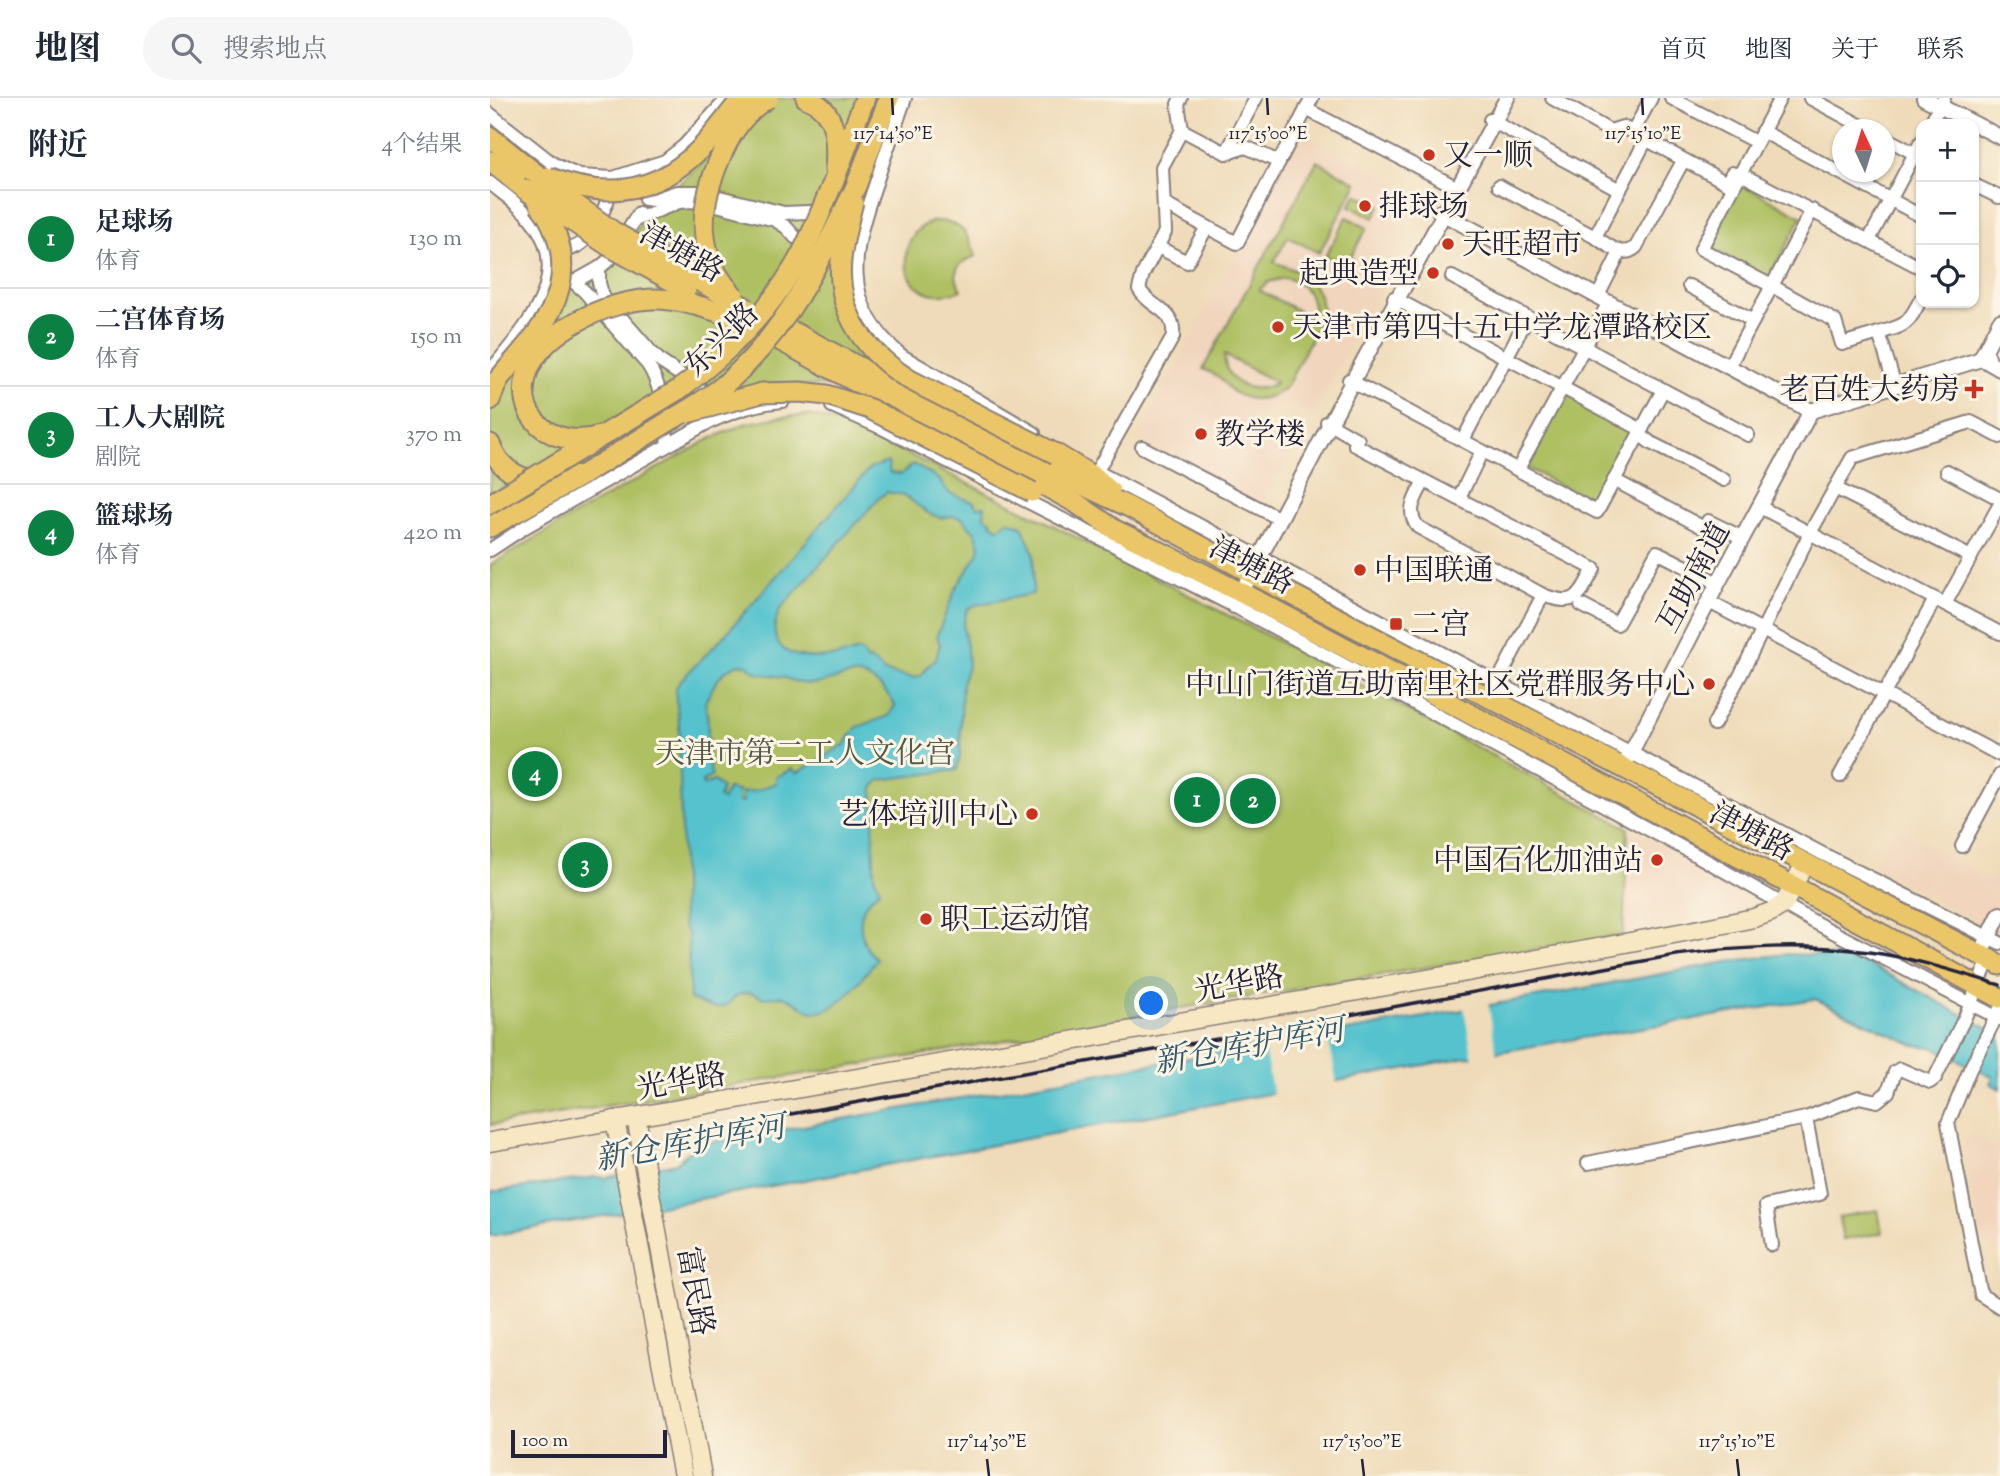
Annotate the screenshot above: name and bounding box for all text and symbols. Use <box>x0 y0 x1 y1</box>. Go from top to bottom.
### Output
search box <box>143 17 633 80</box>
text: 地图 <box>35 27 101 75</box>
icon: search <box>167 29 205 67</box>
text: 搜索地点 <box>223 32 327 69</box>
text: 首页 <box>1659 34 1707 68</box>
text: 地图 <box>1745 34 1793 68</box>
text: 关于 <box>1831 34 1879 68</box>
text: 联系 <box>1917 34 1965 68</box>
north arrow <box>1832 119 1895 182</box>
map controls <box>1916 119 1979 308</box>
button: + <box>1916 119 1979 182</box>
text: 117°14'50"E <box>853 122 933 148</box>
text: 117°15'00"E <box>1228 122 1308 148</box>
text: 117°15'10"E <box>1605 122 1681 148</box>
text: 附近 <box>28 125 88 168</box>
text: 4个结果 <box>381 129 462 162</box>
place label: 又一顺 <box>1443 136 1533 179</box>
marker: 又一顺 <box>1421 147 1437 163</box>
button: − <box>1916 182 1979 245</box>
place label: 排球场 <box>1379 187 1469 230</box>
marker: 排球场 <box>1357 198 1373 214</box>
text: 足球场 <box>95 205 173 242</box>
street label: 津塘路 <box>631 214 731 295</box>
text: 1 <box>47 223 55 256</box>
text: 130 m <box>409 223 462 256</box>
place label: 天旺超市 <box>1462 225 1582 268</box>
marker: 天旺超市 <box>1440 236 1456 252</box>
button: locate <box>1916 245 1979 308</box>
text: 体育 <box>95 246 141 279</box>
place label: 起典造型 <box>1299 254 1419 297</box>
marker: 起典造型 <box>1425 265 1441 281</box>
street label: 东兴路 <box>676 294 770 388</box>
text: 二宫体育场 <box>95 303 225 340</box>
place label: 天津市第四十五中学龙潭路校区 <box>1292 308 1712 351</box>
marker: 天津市第四十五中学龙潭路校区 <box>1270 319 1286 335</box>
text: 2 <box>46 321 56 354</box>
text: 150 m <box>410 321 462 354</box>
text: 体育 <box>95 344 141 377</box>
place label: 老百姓大药房 <box>1780 370 1960 413</box>
marker: 老百姓大药房 <box>1966 381 1982 397</box>
text: 工人大剧院 <box>95 401 225 438</box>
place label: 教学楼 <box>1215 415 1305 458</box>
text: 3 <box>46 419 56 452</box>
text: 370 m <box>406 419 462 452</box>
marker: 教学楼 <box>1193 426 1209 442</box>
text: 剧院 <box>95 442 141 475</box>
text: 篮球场 <box>95 499 173 536</box>
street label: 互助南道 <box>1648 515 1742 641</box>
text: 4 <box>45 517 57 550</box>
text: 420 m <box>404 517 462 550</box>
street label: 津塘路 <box>1201 528 1301 607</box>
text: 体育 <box>95 540 141 573</box>
place label: 中国联通 <box>1374 551 1494 594</box>
marker: 中国联通 <box>1352 562 1368 578</box>
place label: 二宫 <box>1410 605 1470 648</box>
marker: 二宫 <box>1388 616 1404 632</box>
place label: 中山门街道互助南里社区党群服务中心 <box>1185 665 1695 708</box>
marker: 中山门街道互助南里社区党群服务中心 <box>1701 676 1717 692</box>
park label: 天津市第二工人文化宫 <box>655 734 955 777</box>
pin: 4 <box>512 748 558 800</box>
pin: 1 <box>1174 774 1220 826</box>
pin: 2 <box>1230 775 1276 827</box>
street label: 津塘路 <box>1701 793 1801 873</box>
place label: 艺体培训中心 <box>838 795 1018 838</box>
marker: 艺体培训中心 <box>1024 806 1040 822</box>
pin: 3 <box>562 839 608 891</box>
place label: 中国石化加油站 <box>1433 841 1643 884</box>
marker: 中国石化加油站 <box>1649 852 1665 868</box>
place label: 职工运动馆 <box>940 900 1090 943</box>
marker: 职工运动馆 <box>918 911 934 927</box>
street label: 光华路 <box>1191 956 1287 1014</box>
your location <box>1134 986 1168 1020</box>
water label: 新仓库护库河 <box>1151 1008 1353 1087</box>
street label: 光华路 <box>633 1054 729 1112</box>
water label: 新仓库护库河 <box>592 1105 794 1184</box>
street label: 富民路 <box>665 1243 723 1339</box>
scale bar <box>511 1427 667 1459</box>
text: 100 m <box>522 1428 568 1455</box>
text: 117°14'50"E <box>947 1430 1027 1456</box>
text: 117°15'00"E <box>1322 1430 1402 1456</box>
text: 117°15'10"E <box>1699 1430 1775 1456</box>

